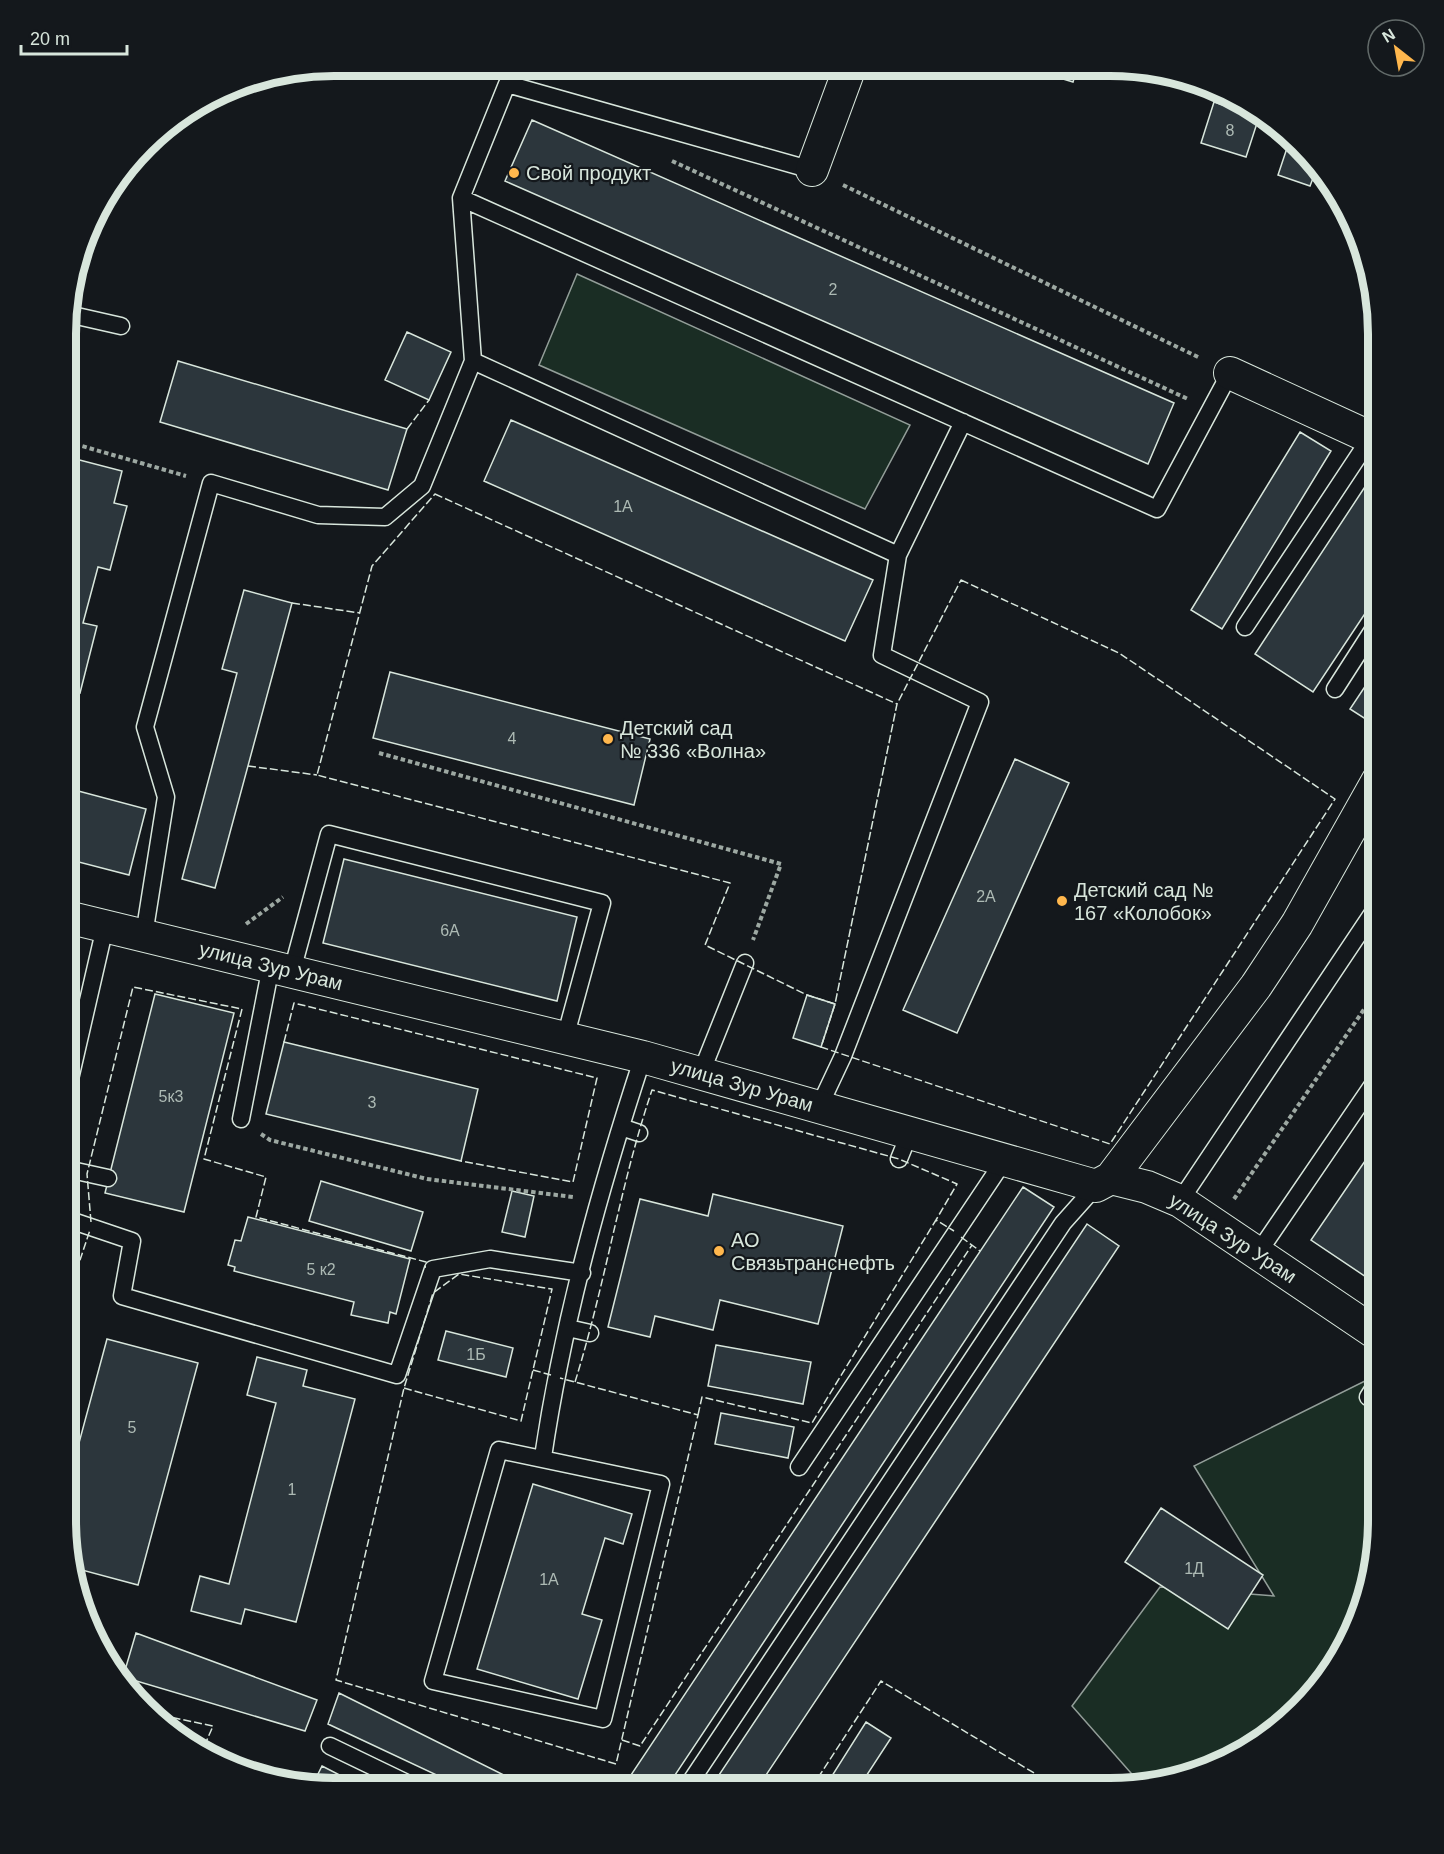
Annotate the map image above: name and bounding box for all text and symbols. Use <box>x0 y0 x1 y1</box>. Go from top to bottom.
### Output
scale bar <box>21 18 128 56</box>
north arrow <box>1366 18 1426 78</box>
text: N <box>1379 25 1398 46</box>
text: 20 m <box>30 29 70 49</box>
house number: 8 <box>1226 122 1235 139</box>
place label: Свой продукт <box>526 162 651 184</box>
marker: Свой продукт <box>507 166 521 180</box>
house number: 2 <box>829 281 838 298</box>
house number: 1А <box>613 498 633 515</box>
place label: Детский сад № 336 «Волна» <box>620 717 766 762</box>
house number: 4 <box>508 730 517 747</box>
marker: Детский сад № 336 «Волна» <box>601 732 615 746</box>
place label: Детский сад № 167 «Колобок» <box>1074 879 1213 924</box>
house number: 2А <box>976 888 996 905</box>
marker: Детский сад № 167 «Колобок» <box>1055 894 1069 908</box>
house number: 6А <box>440 922 460 939</box>
street label: улица Зур Урам <box>197 938 345 994</box>
street label: улица Зур Урам <box>668 1054 816 1116</box>
house number: 5к3 <box>159 1088 184 1105</box>
house number: 3 <box>368 1094 377 1111</box>
street label: улица Зур Урам <box>1165 1189 1301 1287</box>
place label: АО Связьтранснефть <box>731 1229 895 1274</box>
marker: АО Связьтранснефть <box>712 1244 726 1258</box>
house number: 5 к2 <box>306 1261 336 1278</box>
house number: 1Б <box>466 1346 486 1363</box>
house number: 5 <box>128 1419 137 1436</box>
house number: 1 <box>288 1481 297 1498</box>
house number: 1Д <box>1184 1560 1204 1577</box>
house number: 1А <box>539 1571 559 1588</box>

